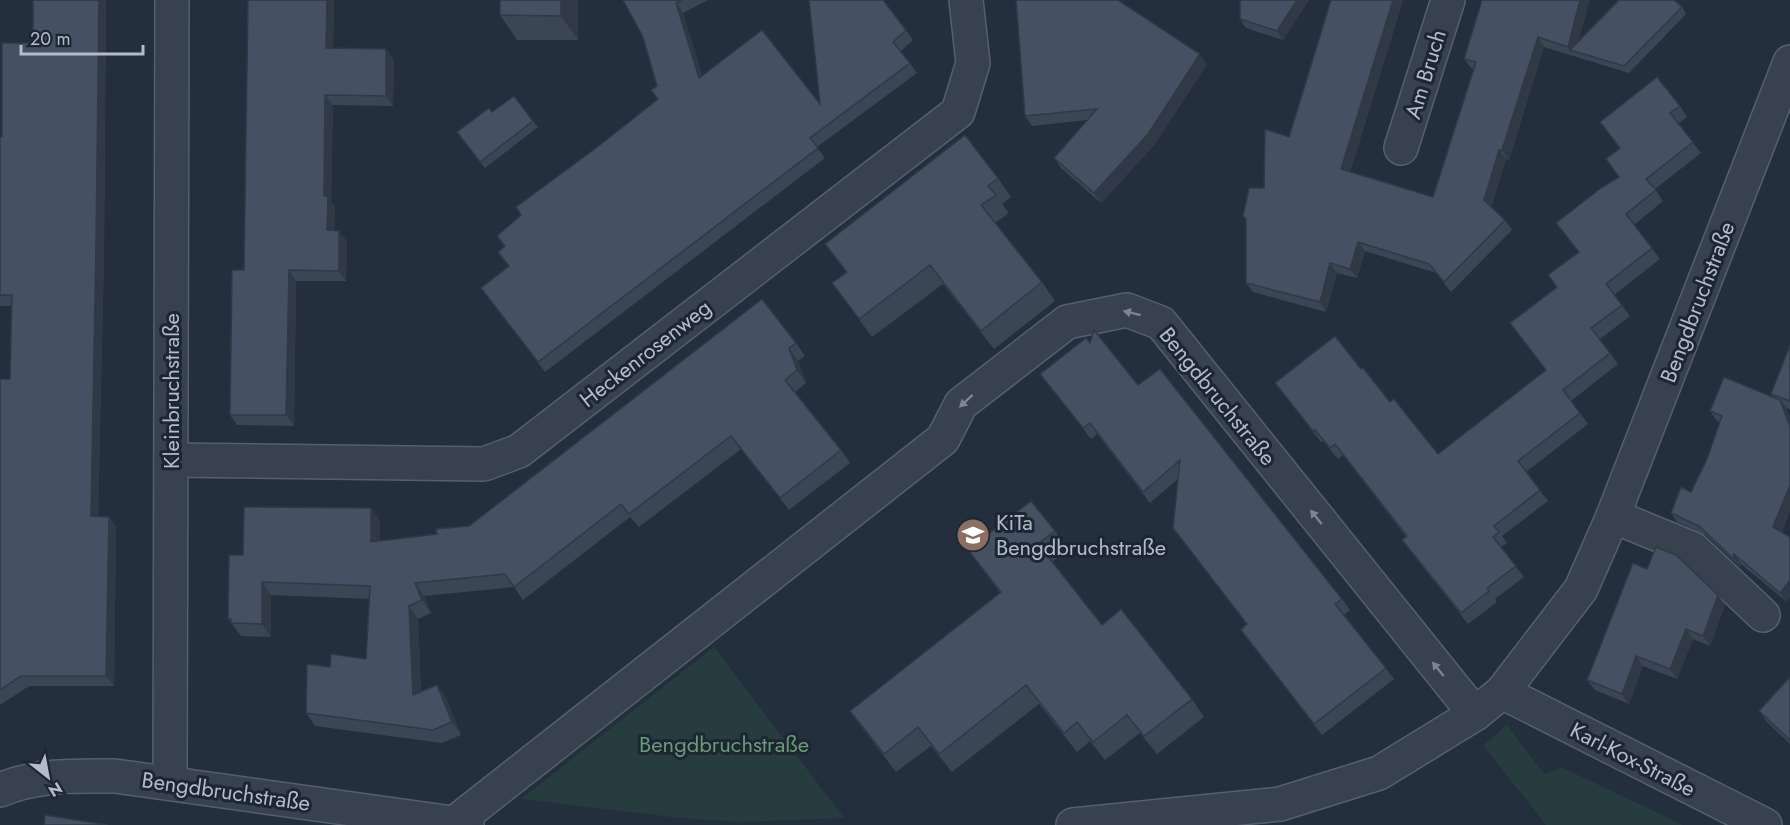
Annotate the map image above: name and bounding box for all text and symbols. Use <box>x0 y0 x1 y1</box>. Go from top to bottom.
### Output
scale bar <box>21 18 142 56</box>
street label: Am Bruch <box>1396 25 1454 123</box>
text: 20 m <box>30 26 70 52</box>
street label: Bengdbruchstraße <box>1652 217 1742 387</box>
street label: Heckenrosenweg <box>572 291 718 415</box>
one-way arrow <box>1123 308 1141 318</box>
street label: Kleinbruchstraße <box>155 313 187 469</box>
street label: Bengdbruchstraße <box>1152 320 1284 472</box>
one-way arrow <box>959 394 974 408</box>
place label: KiTa Bengdbruchstraße <box>996 506 1166 563</box>
one-way arrow <box>1310 509 1323 524</box>
school or university icon: KiTa Bengdbruchstraße <box>955 517 991 553</box>
one-way arrow <box>1432 661 1445 676</box>
street label: Karl-Kox-Straße <box>1565 714 1701 804</box>
park label: Bengdbruchstraße <box>639 728 809 760</box>
north arrow <box>18 747 78 807</box>
street label: Bengdbruchstraße <box>140 763 312 819</box>
text: N <box>44 776 67 803</box>

